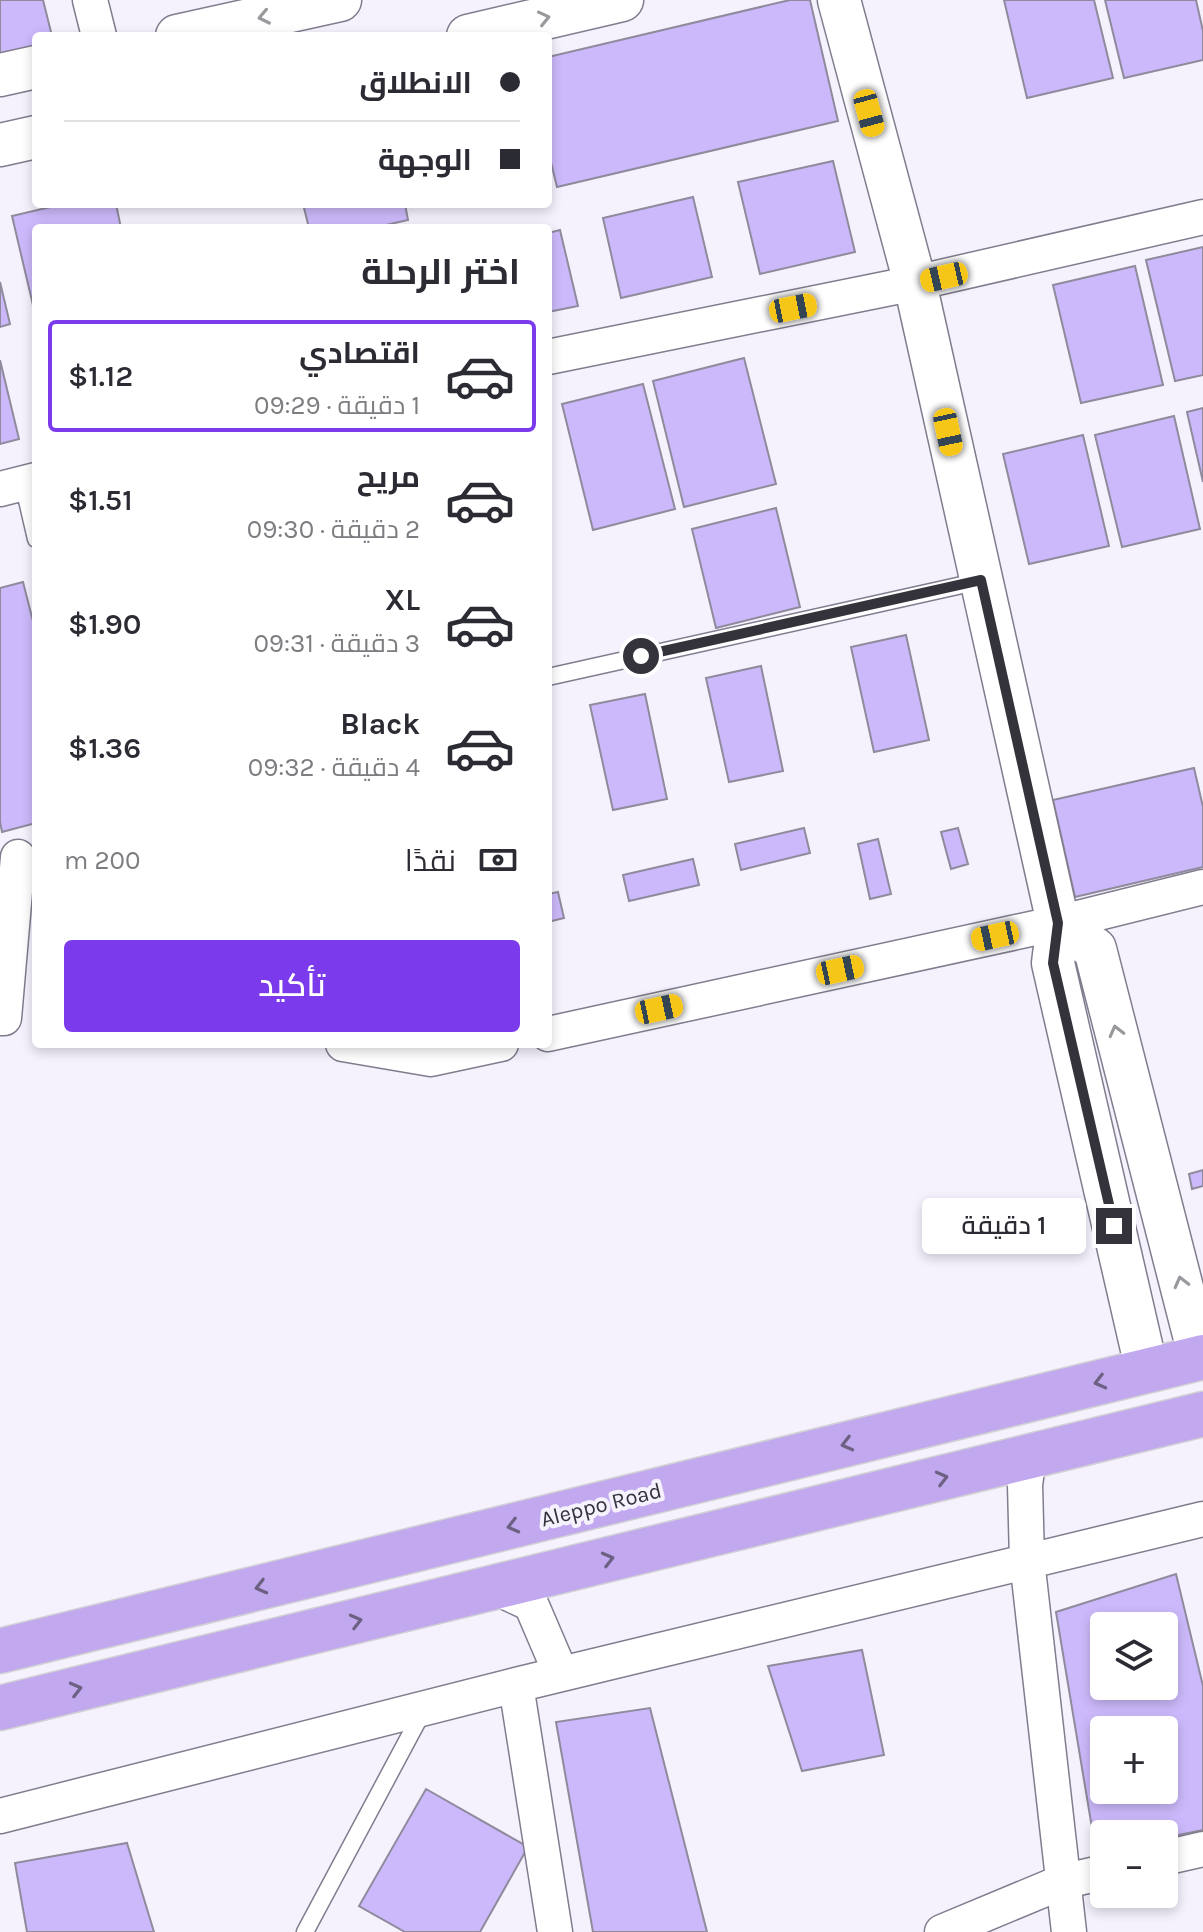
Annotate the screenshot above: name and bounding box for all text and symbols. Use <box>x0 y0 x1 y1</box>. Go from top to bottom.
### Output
one-way arrow <box>257 8 271 25</box>
one-way arrow <box>536 10 550 27</box>
text: الانطلاق <box>359 65 472 101</box>
car <box>851 87 887 139</box>
text: الوجهة <box>378 142 472 178</box>
text: اختر الرحلة <box>361 251 520 293</box>
car <box>918 260 970 294</box>
car <box>767 292 819 324</box>
text: اقتصادي <box>299 335 420 371</box>
icon: car <box>444 340 516 412</box>
text: $1.12 <box>68 358 133 394</box>
text: 1 دقيقة · 09:29 <box>254 390 420 421</box>
car <box>931 406 965 458</box>
text: مريح <box>357 459 420 495</box>
icon: car <box>444 464 516 536</box>
text: $1.51 <box>68 482 133 518</box>
text: 2 دقيقة · 09:30 <box>247 514 420 545</box>
text: XL <box>385 582 420 618</box>
icon: car <box>444 588 516 660</box>
text: $1.90 <box>68 606 142 642</box>
text: 3 دقيقة · 09:31 <box>253 628 420 659</box>
route start <box>623 638 659 674</box>
text: Black <box>340 706 420 742</box>
icon: car <box>444 712 516 784</box>
text: $1.36 <box>68 730 141 766</box>
text: 4 دقيقة · 09:32 <box>248 752 420 783</box>
icon: cash <box>476 838 520 882</box>
text: نقدًا <box>405 843 456 879</box>
text: 200 m <box>64 845 140 876</box>
car <box>969 919 1021 953</box>
button: تأكيد <box>64 940 520 1032</box>
car <box>814 953 866 987</box>
car <box>633 992 685 1026</box>
one-way arrow <box>1109 1024 1126 1038</box>
callout: 1 دقيقة <box>922 1198 1086 1254</box>
route end <box>1096 1208 1132 1244</box>
text: 1 دقيقة <box>962 1210 1046 1241</box>
one-way arrow <box>1173 1276 1190 1290</box>
one-way arrow <box>1094 1373 1107 1390</box>
one-way arrow <box>841 1435 855 1452</box>
one-way arrow <box>935 1470 949 1487</box>
street label: Aleppo Road <box>538 1477 664 1533</box>
one-way arrow <box>507 1516 521 1533</box>
one-way arrow <box>601 1551 615 1568</box>
one-way arrow <box>254 1578 268 1595</box>
map controls <box>1090 1612 1178 1908</box>
button: layers <box>1090 1612 1178 1700</box>
one-way arrow <box>348 1613 362 1630</box>
one-way arrow <box>68 1681 82 1698</box>
button: + <box>1090 1716 1178 1804</box>
button: − <box>1090 1820 1178 1908</box>

